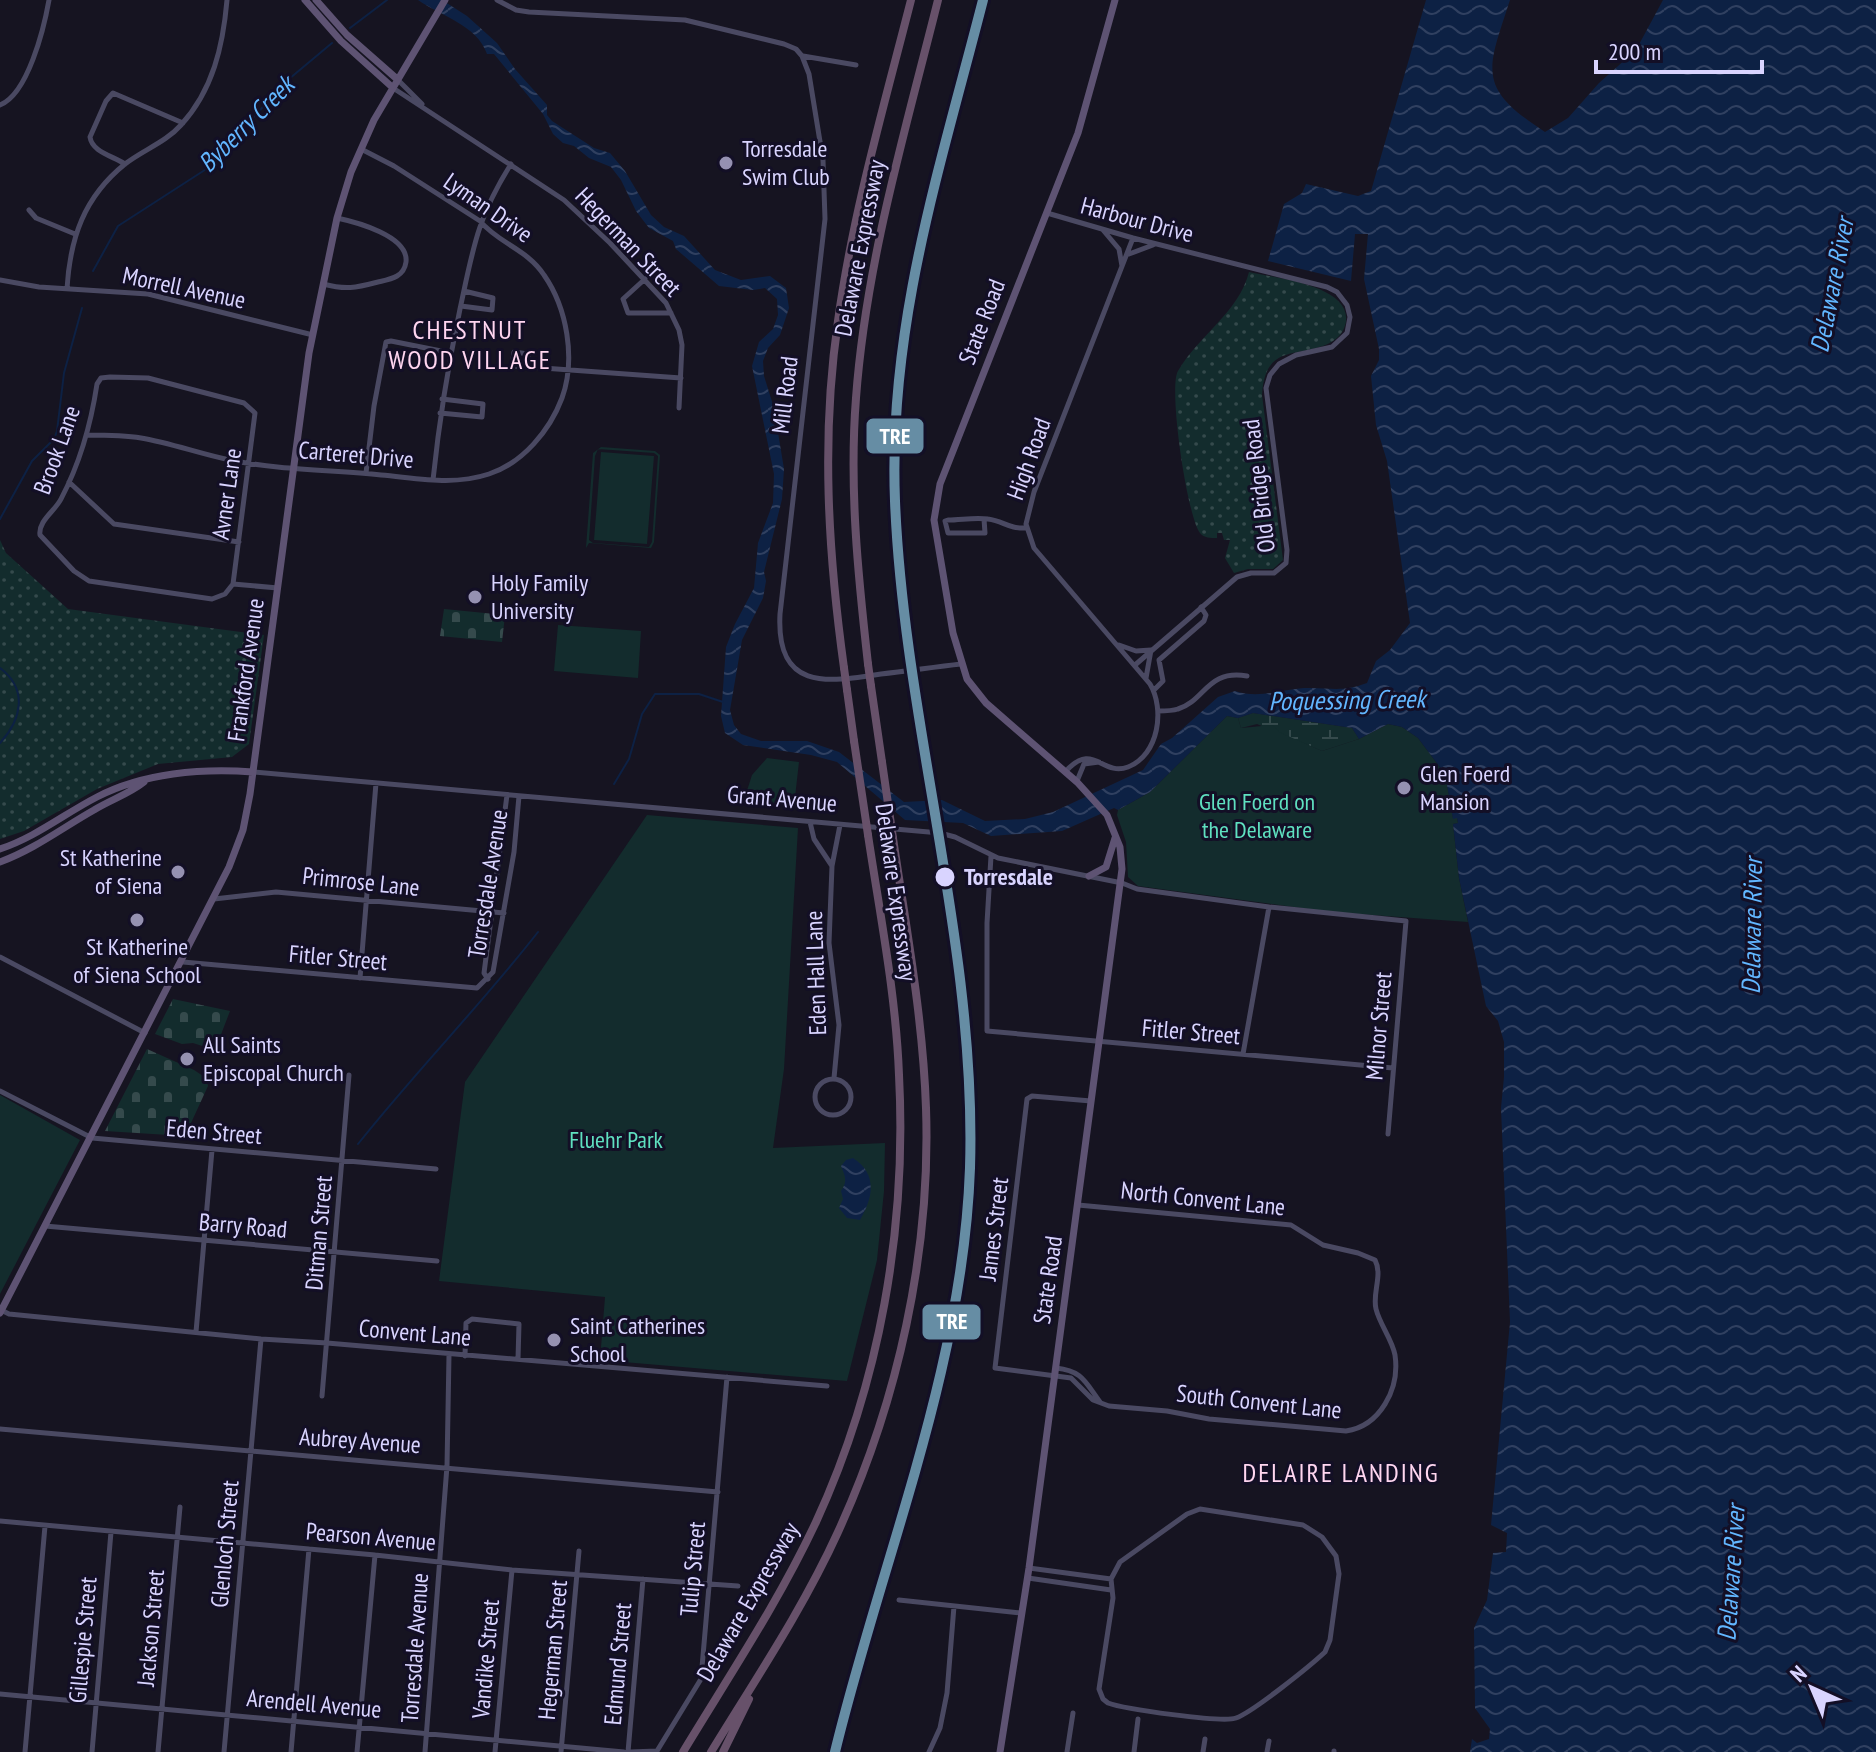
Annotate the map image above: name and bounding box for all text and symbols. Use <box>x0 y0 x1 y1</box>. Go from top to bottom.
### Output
scale bar <box>1596 24 1762 74</box>
text: 200 m <box>1608 36 1661 67</box>
water label: Byberry Creek <box>191 66 303 179</box>
place label: Torresdale Swim Club <box>742 133 830 192</box>
marker: Torresdale Swim Club <box>717 154 735 172</box>
street label: Delaware Expressway <box>827 157 892 339</box>
street label: Lyman Drive <box>438 166 539 249</box>
street label: Hegerman Street <box>569 181 688 303</box>
street label: Harbour Drive <box>1077 190 1197 249</box>
water label: Delaware River <box>1802 211 1861 355</box>
street label: Morrell Avenue <box>120 259 248 316</box>
street label: State Road <box>951 275 1012 369</box>
district label: CHESTNUT WOOD VILLAGE <box>388 313 552 376</box>
street label: Mill Road <box>764 354 805 435</box>
street label: Brook Lane <box>26 401 87 498</box>
street label: High Road <box>999 414 1058 504</box>
line badge: TRE <box>865 417 925 455</box>
street label: Old Bridge Road <box>1235 418 1282 554</box>
text: TRE <box>880 422 910 450</box>
street label: Carteret Drive <box>297 434 415 475</box>
street label: Avner Lane <box>205 446 248 542</box>
place label: Holy Family University <box>491 567 588 626</box>
marker: Holy Family University <box>466 588 484 606</box>
street label: Frankford Avenue <box>220 596 271 744</box>
water label: Poquessing Creek <box>1268 682 1429 717</box>
place label: Glen Foerd Mansion <box>1420 758 1510 817</box>
street label: Grant Avenue <box>726 778 838 819</box>
marker: Glen Foerd Mansion <box>1395 779 1413 797</box>
park label: Glen Foerd on the Delaware <box>1199 786 1315 845</box>
street label: Delaware Expressway <box>869 801 924 983</box>
street label: Torresdale Avenue <box>460 807 515 961</box>
place label: St Katherine of Siena <box>60 842 162 901</box>
water label: Delaware River <box>1734 854 1769 994</box>
street label: Primrose Lane <box>301 860 421 903</box>
place label: Torresdale <box>964 861 1053 892</box>
marker: St Katherine of Siena <box>169 863 187 881</box>
marker: Torresdale <box>933 865 957 889</box>
street label: Eden Hall Lane <box>798 910 833 1036</box>
marker: St Katherine of Siena School <box>128 911 146 929</box>
place label: St Katherine of Siena School <box>73 931 201 990</box>
street label: Fitler Street <box>288 938 389 977</box>
street label: Milnor Street <box>1358 970 1399 1081</box>
street label: Fitler Street <box>1141 1012 1242 1051</box>
place label: All Saints Episcopal Church <box>203 1029 344 1088</box>
marker: All Saints Episcopal Church <box>178 1050 196 1068</box>
street label: Eden Street <box>165 1112 264 1151</box>
park label: Fluehr Park <box>569 1124 664 1155</box>
street label: Ditman Street <box>298 1174 339 1292</box>
street label: North Convent Lane <box>1119 1174 1287 1223</box>
street label: James Street <box>972 1175 1015 1283</box>
street label: Barry Road <box>198 1206 288 1245</box>
street label: State Road <box>1026 1234 1069 1326</box>
line badge: TRE <box>921 1303 982 1341</box>
text: TRE <box>937 1307 967 1335</box>
place label: Saint Catherines School <box>570 1310 705 1369</box>
street label: Convent Lane <box>358 1312 472 1353</box>
marker: Saint Catherines School <box>545 1331 563 1349</box>
street label: South Convent Lane <box>1175 1377 1343 1426</box>
street label: Aubrey Avenue <box>298 1421 422 1460</box>
district label: DELAIRE LANDING <box>1243 1456 1439 1489</box>
street label: Glenloch Street <box>203 1479 246 1609</box>
water label: Delaware River <box>1709 1500 1752 1642</box>
street label: Pearson Avenue <box>305 1515 437 1558</box>
street label: Delaware Expressway <box>689 1516 806 1687</box>
street label: Tulip Street <box>673 1520 712 1618</box>
street label: Jackson Street <box>130 1568 171 1689</box>
street label: Torresdale Avenue <box>394 1572 435 1724</box>
street label: Gillespie Street <box>62 1575 103 1704</box>
street label: Hegerman Street <box>531 1578 574 1721</box>
street label: Vandike Street <box>465 1598 506 1721</box>
street label: Edmund Street <box>597 1601 638 1726</box>
north arrow <box>1772 1648 1852 1728</box>
text: N <box>1784 1659 1812 1688</box>
street label: Arendell Avenue <box>245 1682 383 1725</box>

